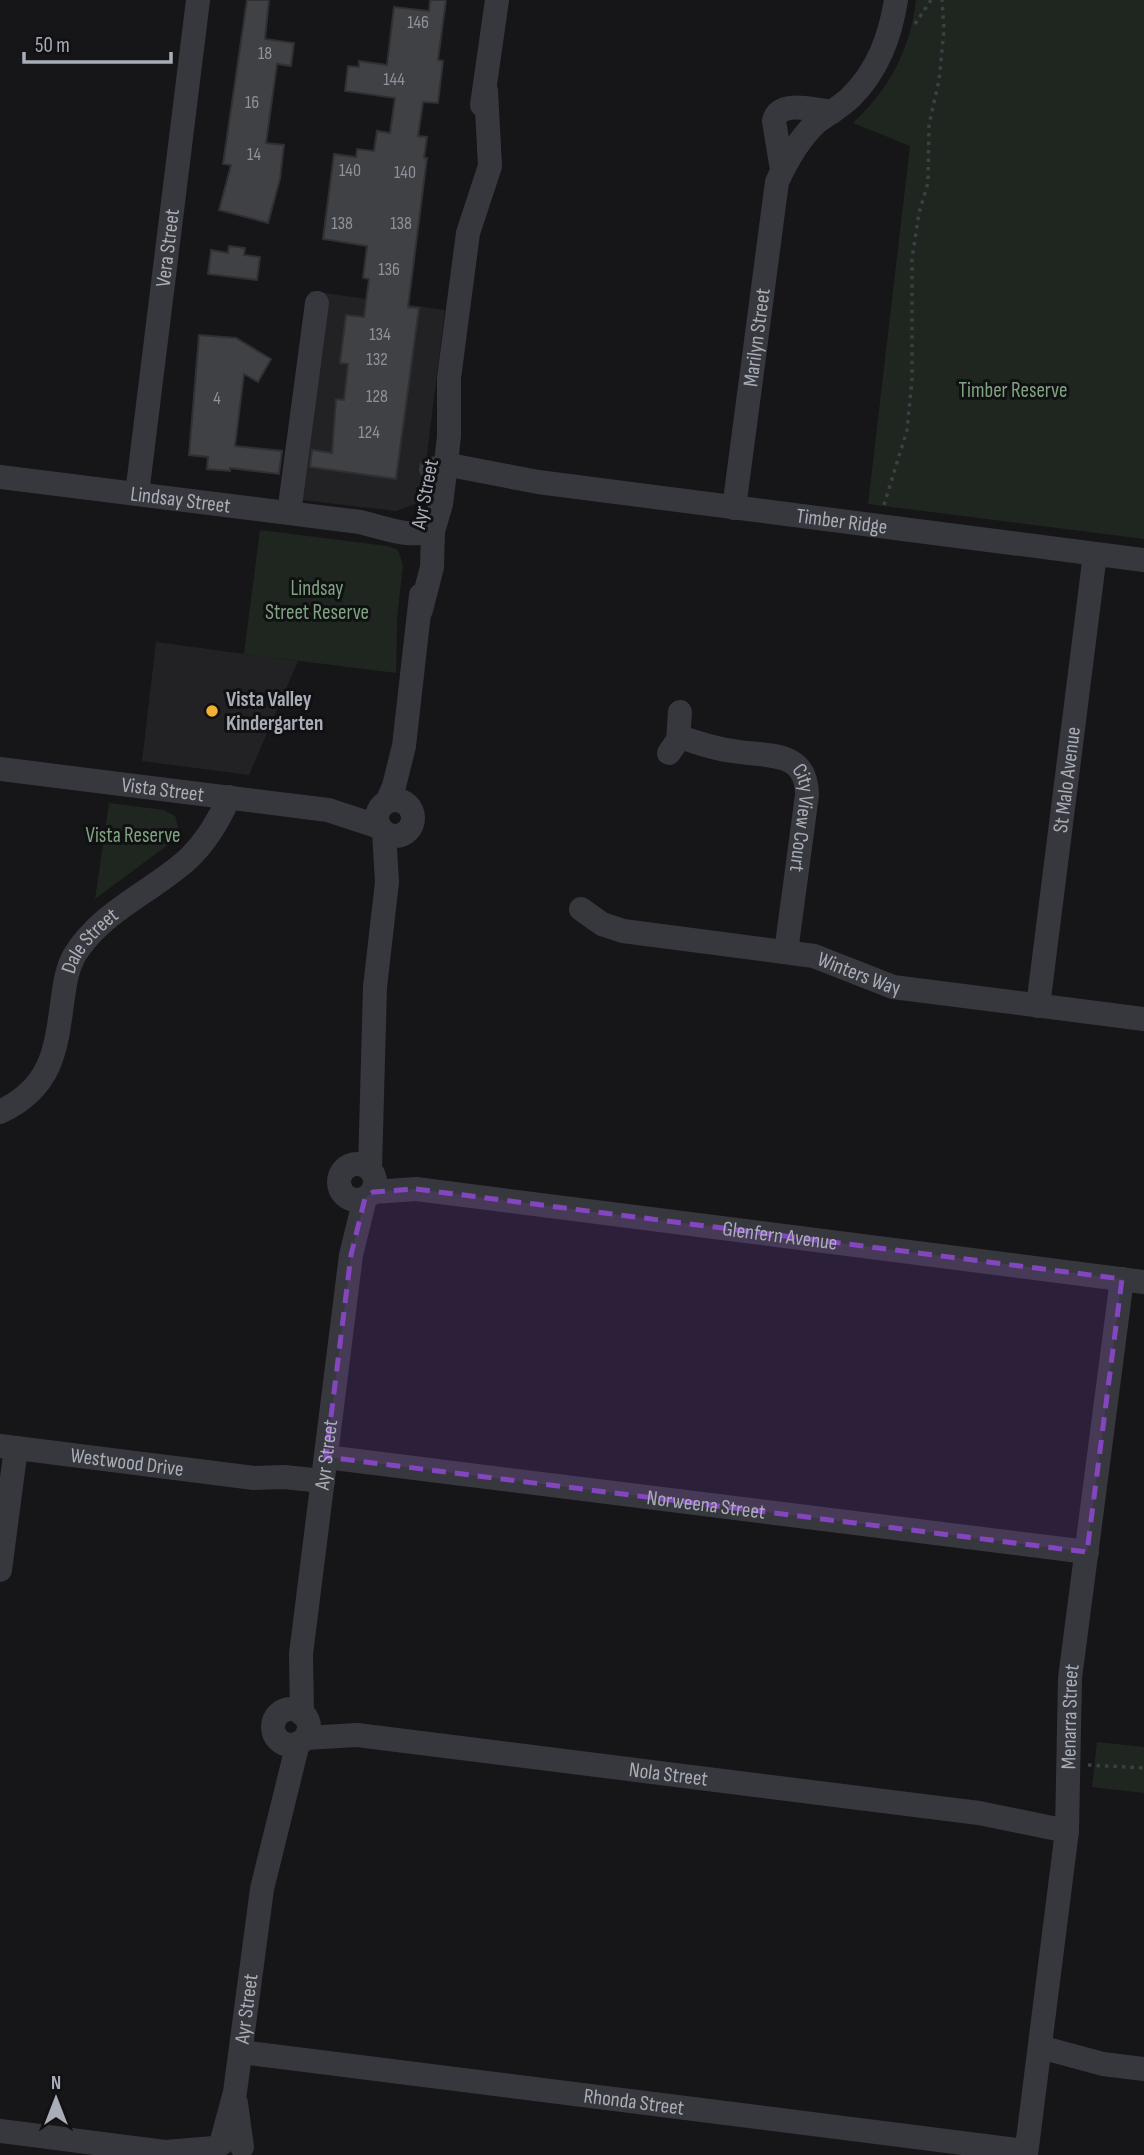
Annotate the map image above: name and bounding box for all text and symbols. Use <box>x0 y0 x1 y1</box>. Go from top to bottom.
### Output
house number: 146 <box>407 12 429 33</box>
scale bar <box>24 21 172 65</box>
text: 50 m <box>35 33 70 58</box>
house number: 18 <box>258 43 272 64</box>
house number: 144 <box>383 69 405 90</box>
house number: 16 <box>245 92 259 113</box>
house number: 14 <box>247 144 261 165</box>
house number: 140 <box>339 160 361 181</box>
house number: 140 <box>394 162 416 183</box>
street label: Vera Street <box>150 207 185 288</box>
house number: 138 <box>331 213 353 234</box>
house number: 138 <box>390 213 412 234</box>
house number: 136 <box>378 259 400 280</box>
street label: Marilyn Street <box>738 287 775 388</box>
house number: 134 <box>369 324 391 345</box>
house number: 132 <box>366 349 388 370</box>
park label: Timber Reserve <box>959 378 1067 403</box>
house number: 128 <box>366 386 388 407</box>
house number: 4 <box>213 388 221 409</box>
house number: 124 <box>358 422 380 443</box>
street label: Ayr Street <box>406 457 444 532</box>
street label: Lindsay Street <box>129 481 232 518</box>
street label: Timber Ridge <box>795 503 889 539</box>
park label: Lindsay Street Reserve <box>265 576 369 625</box>
place label: Vista Valley Kindergarten <box>226 687 323 736</box>
marker: Vista Valley Kindergarten <box>204 703 220 719</box>
street label: St Malo Avenue <box>1047 725 1086 834</box>
street label: City View Court <box>784 758 820 873</box>
street label: Vista Street <box>120 772 205 807</box>
park label: Vista Reserve <box>85 823 181 848</box>
street label: Dale Street <box>56 902 123 976</box>
street label: Winters Way <box>814 946 902 1000</box>
street label: Glenfern Avenue <box>721 1216 839 1255</box>
street label: Ayr Street <box>309 1418 343 1492</box>
street label: Westwood Drive <box>69 1442 185 1482</box>
street label: Norweena Street <box>645 1485 767 1524</box>
street label: Menarra Street <box>1056 1662 1084 1770</box>
street label: Nola Street <box>628 1757 709 1791</box>
street label: Ayr Street <box>229 1972 263 2046</box>
north arrow <box>21 2064 91 2134</box>
text: N <box>51 2072 61 2095</box>
street label: Rhonda Street <box>582 2083 686 2120</box>

